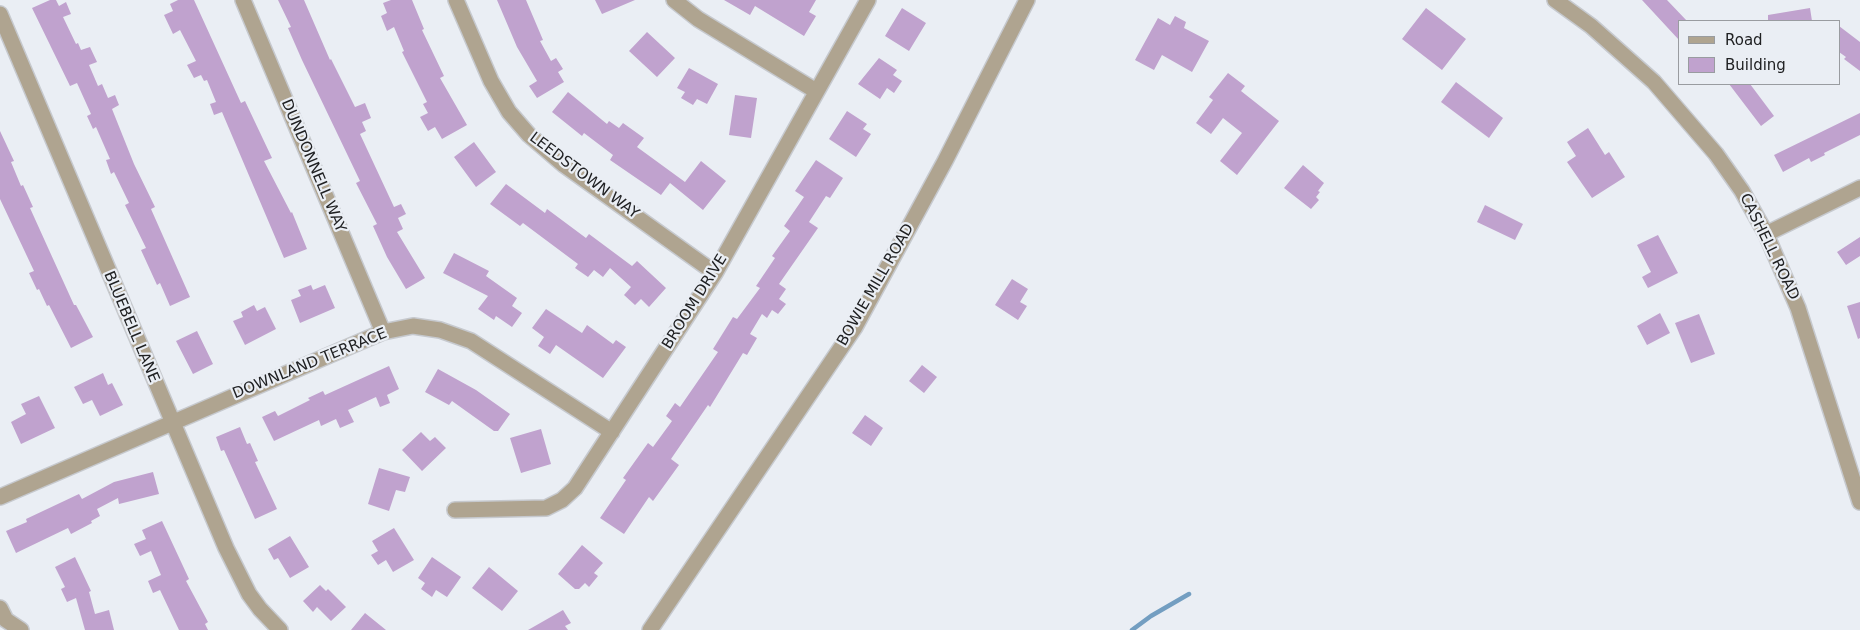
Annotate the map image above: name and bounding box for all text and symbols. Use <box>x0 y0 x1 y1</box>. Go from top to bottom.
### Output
legend <box>1678 20 1840 85</box>
text: Road <box>1725 31 1763 49</box>
text: Building <box>1725 56 1786 74</box>
street label: DUNDONNELL WAY <box>277 97 349 235</box>
street label: LEEDSTOWN WAY <box>526 129 642 223</box>
street label: CASHELL ROAD <box>1735 191 1803 303</box>
street label: BOWIE MILL ROAD <box>834 221 918 349</box>
street label: BROOM DRIVE <box>659 251 731 353</box>
street label: BLUEBELL LANE <box>99 269 163 385</box>
street label: DOWNLAND TERRACE <box>230 325 390 403</box>

